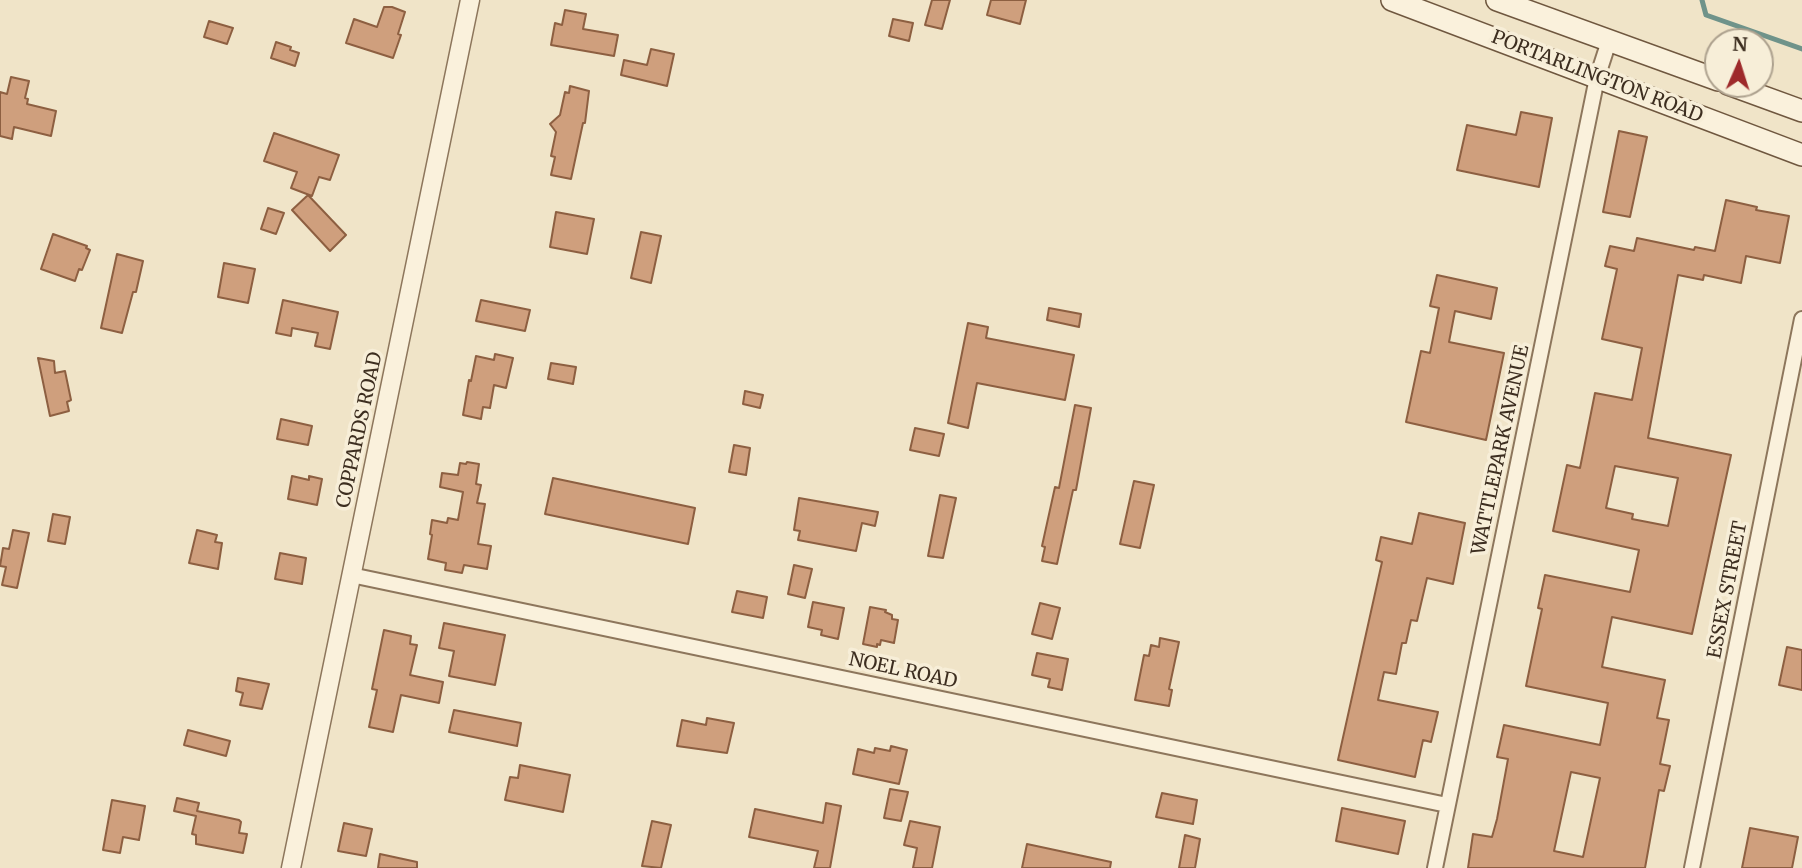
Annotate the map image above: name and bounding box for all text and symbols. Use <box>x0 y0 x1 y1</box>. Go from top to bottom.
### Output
street label: PORTARLINGTON ROAD <box>1488 26 1706 128</box>
north arrow <box>1704 28 1774 98</box>
text: N <box>1732 32 1748 56</box>
street label: WATTLEPARK AVENUE <box>1468 343 1534 557</box>
street label: COPPARDS ROAD <box>332 350 388 510</box>
street label: ESSEX STREET <box>1704 519 1752 661</box>
street label: NOEL ROAD <box>847 648 959 694</box>

